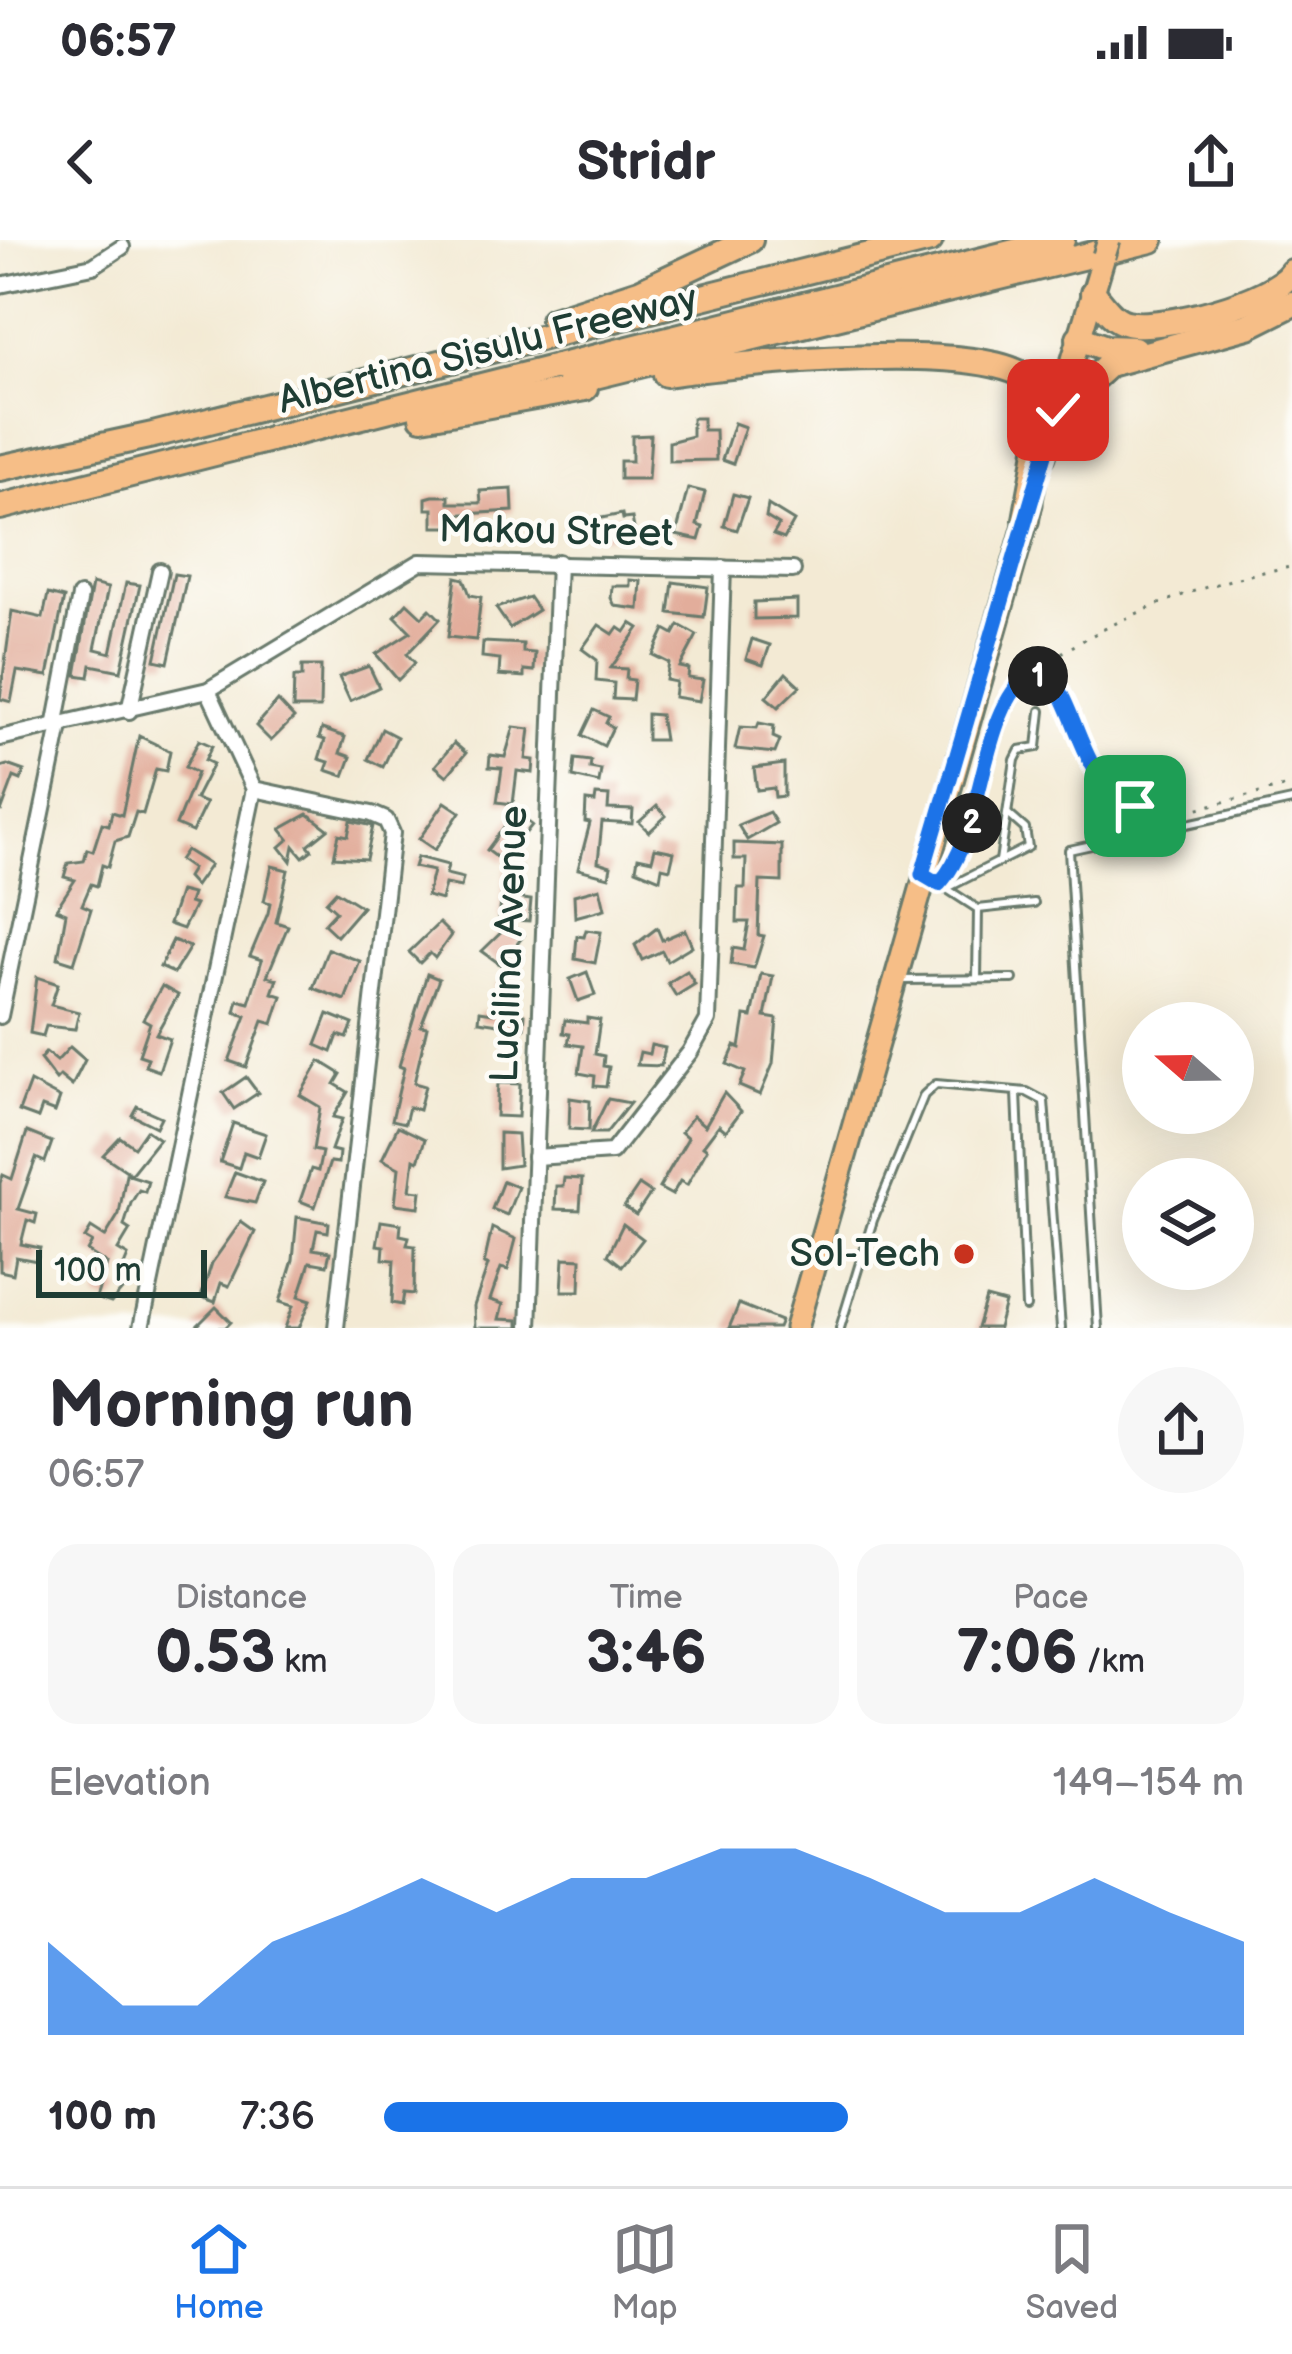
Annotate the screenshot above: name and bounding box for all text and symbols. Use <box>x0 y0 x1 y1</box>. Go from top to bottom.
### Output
text: 06:57 <box>60 15 177 70</box>
icon: back <box>48 129 114 195</box>
icon: share <box>1178 129 1244 195</box>
text: Stridr <box>577 130 715 195</box>
street label: Albertina Sisulu Freeway <box>274 275 703 425</box>
pin <box>1007 359 1109 461</box>
icon: check <box>1025 377 1091 443</box>
street label: Makou Street <box>438 506 674 558</box>
pin: 1 <box>1008 646 1068 706</box>
text: 1 <box>1031 656 1045 696</box>
pin <box>1084 755 1186 857</box>
icon: arrive <box>1102 773 1168 839</box>
pin: 2 <box>942 793 1002 853</box>
text: 2 <box>962 803 982 843</box>
street label: Lucilina Avenue <box>482 805 538 1083</box>
north arrow <box>1122 1002 1254 1134</box>
map controls <box>1122 1002 1254 1290</box>
button: layers <box>1122 1158 1254 1290</box>
place label: Sol-Tech <box>790 1231 940 1278</box>
marker: Sol-Tech <box>951 1241 977 1267</box>
scale bar <box>36 1244 207 1297</box>
text: 100 m <box>54 1251 142 1291</box>
text: Morning run <box>48 1367 414 1446</box>
button: share <box>1118 1367 1244 1493</box>
text: 06:57 <box>48 1452 144 1499</box>
text: Distance <box>175 1578 307 1618</box>
text: Time <box>609 1578 683 1618</box>
text: Pace <box>1013 1578 1088 1618</box>
text: 0.53 <box>155 1618 275 1690</box>
text: 3:46 <box>585 1618 707 1690</box>
text: 7:06 <box>956 1618 1078 1690</box>
text: km <box>275 1642 328 1682</box>
text: /km <box>1078 1642 1145 1682</box>
text: Elevation <box>48 1760 211 1807</box>
text: 149–154 m <box>1053 1760 1244 1807</box>
text: 100 m <box>48 2094 157 2141</box>
text: 7:36 <box>240 2094 315 2141</box>
tab: Home <box>174 2216 264 2328</box>
tab: Map <box>611 2216 678 2328</box>
tab: Saved <box>1026 2216 1118 2328</box>

